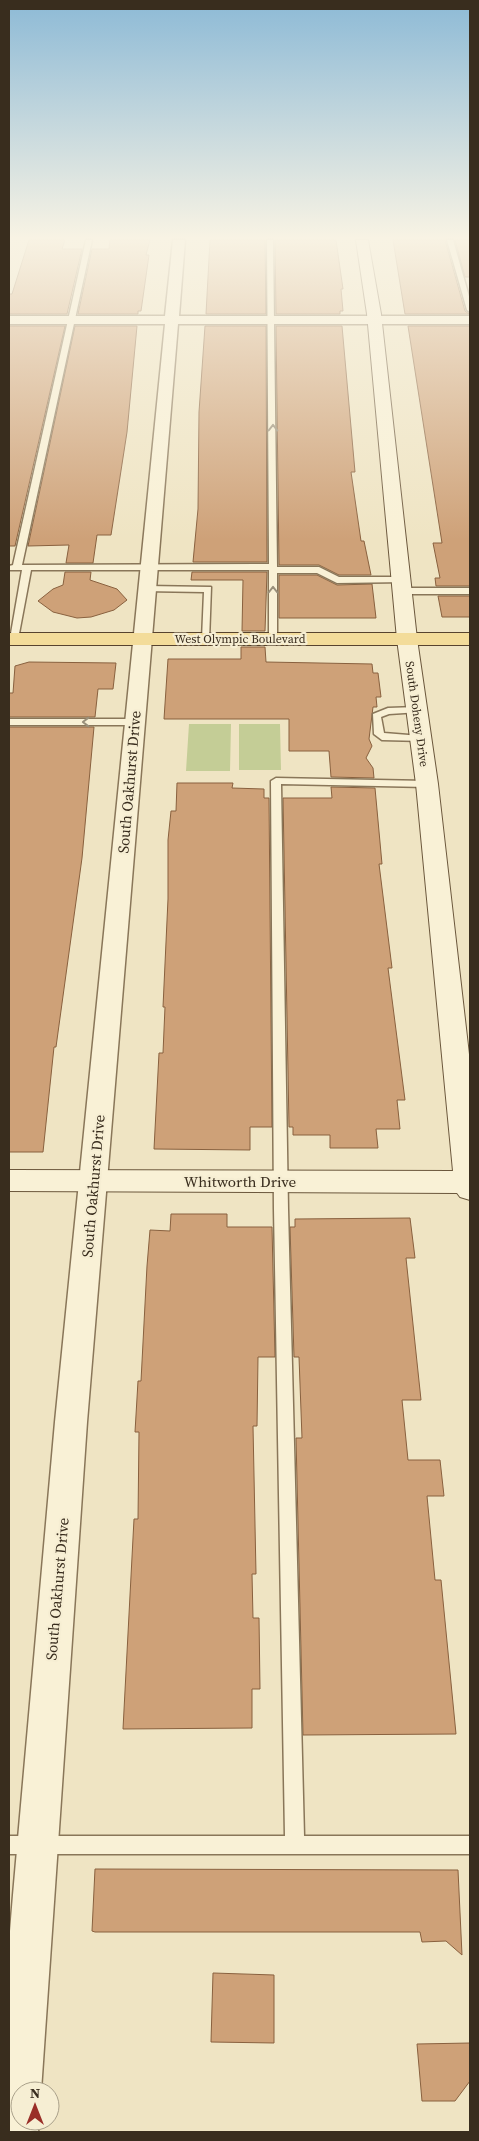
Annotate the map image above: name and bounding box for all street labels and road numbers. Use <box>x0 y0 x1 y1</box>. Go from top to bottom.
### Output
street label: West Olympic Boulevard <box>175 631 306 647</box>
street label: South Doheny Drive <box>402 660 432 768</box>
street label: South Oakhurst Drive <box>112 709 146 854</box>
street label: South Oakhurst Drive <box>76 1113 110 1258</box>
street label: Whitworth Drive <box>184 1171 297 1192</box>
street label: South Oakhurst Drive <box>40 1516 74 1661</box>

